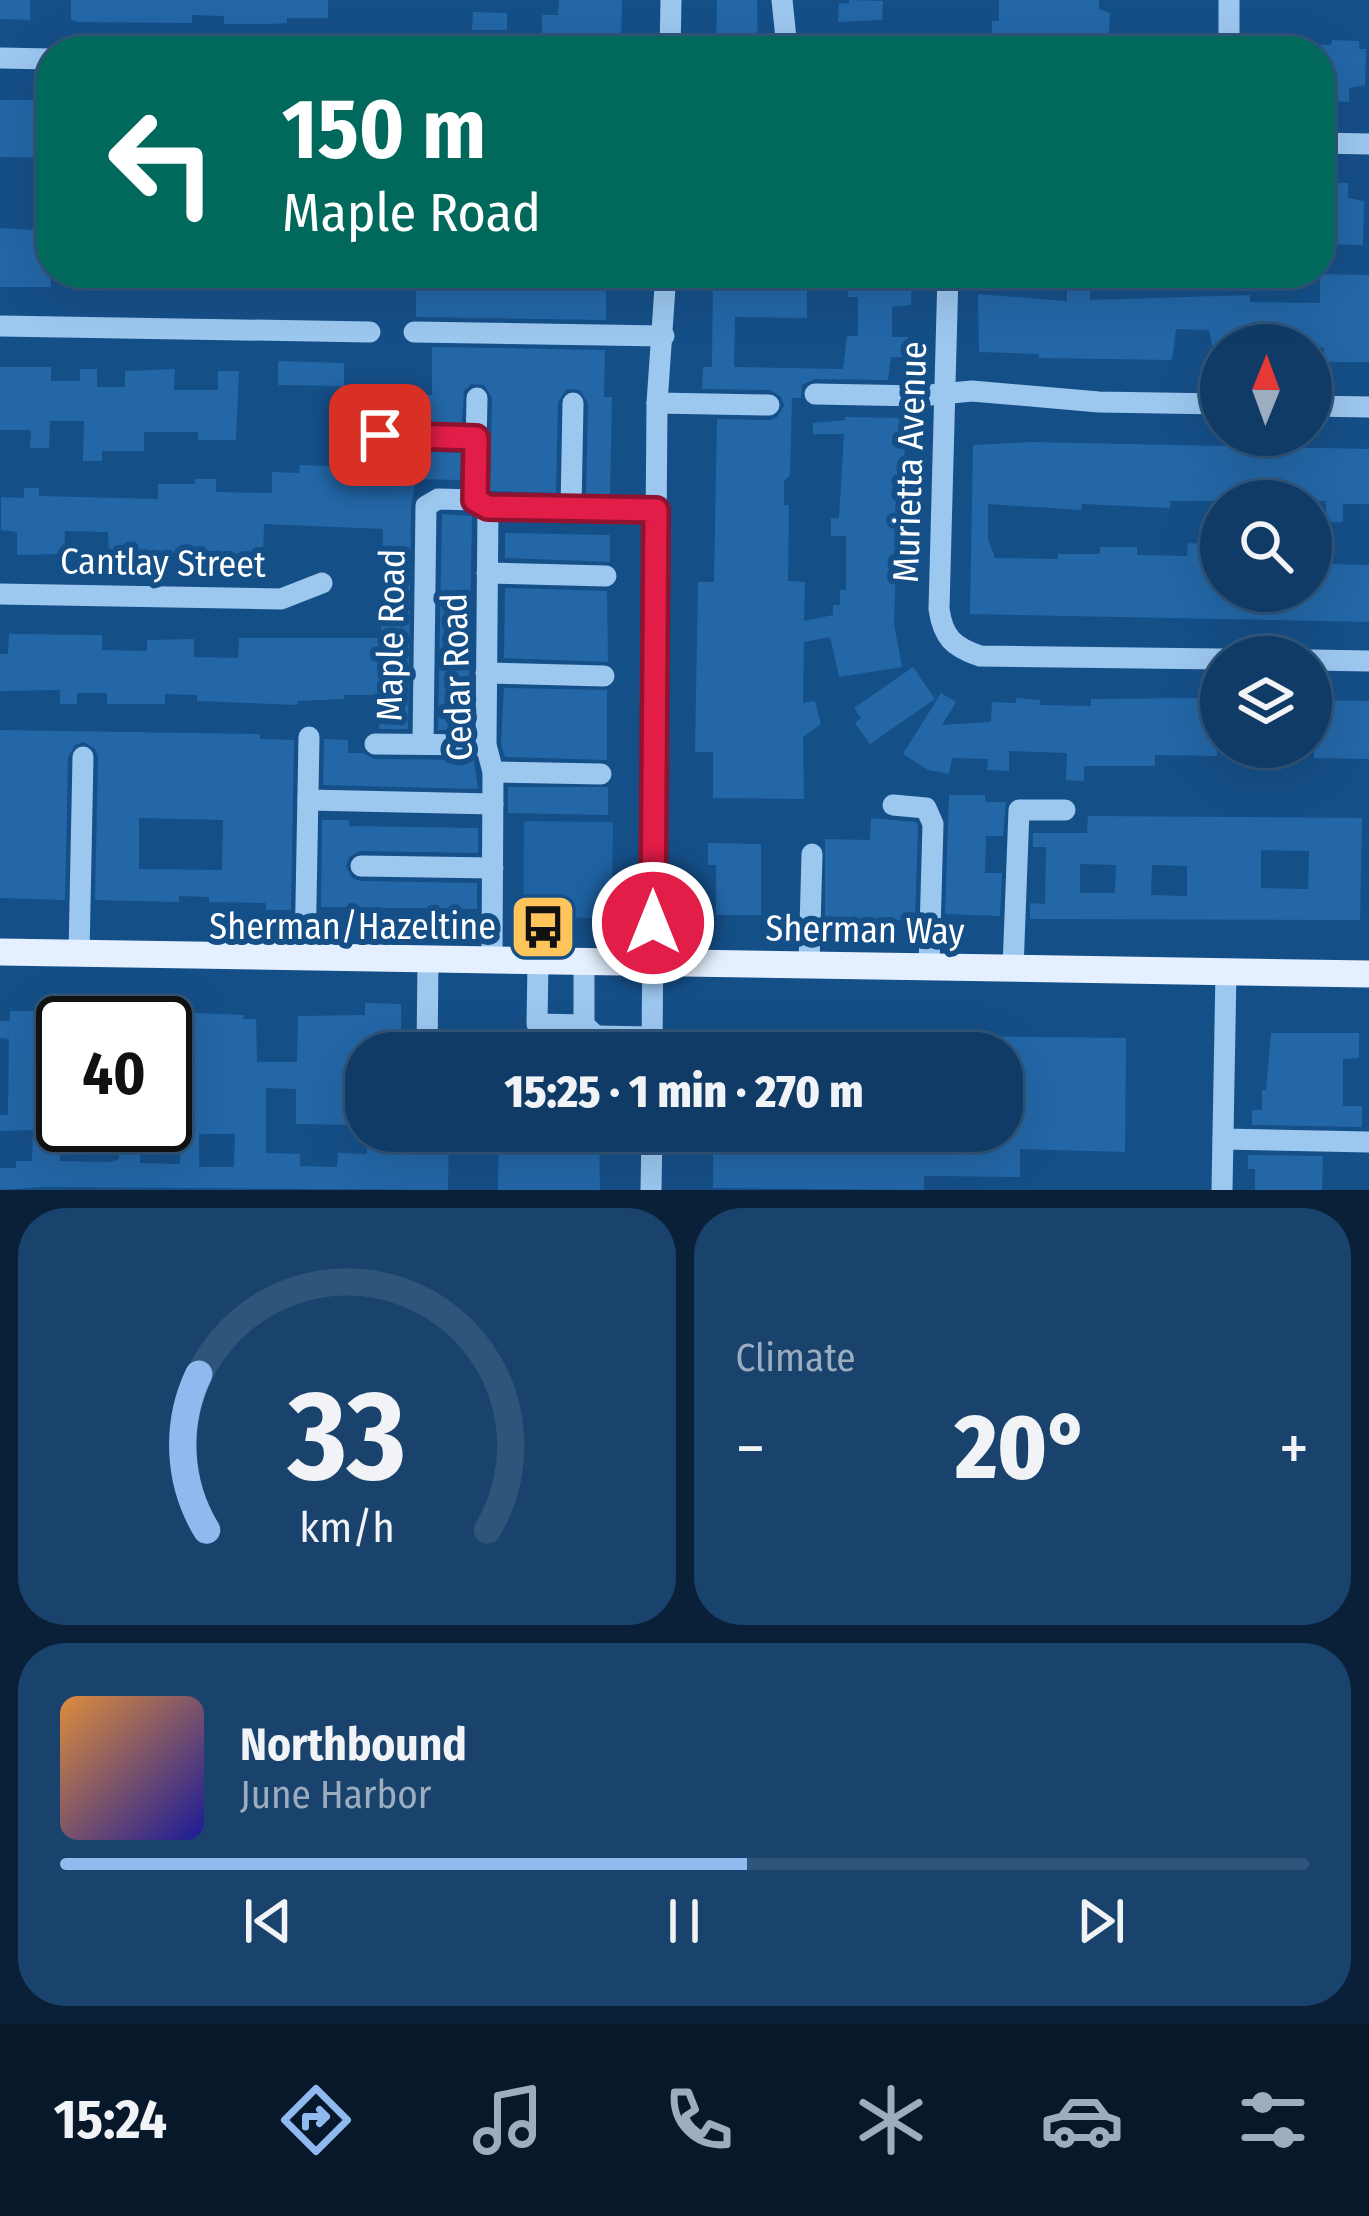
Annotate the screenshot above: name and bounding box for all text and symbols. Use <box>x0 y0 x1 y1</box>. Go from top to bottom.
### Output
text: 150 m <box>282 79 486 180</box>
icon: left <box>84 84 240 240</box>
text: Maple Road <box>282 181 541 245</box>
north arrow <box>1200 324 1332 456</box>
map controls <box>1200 324 1332 768</box>
street label: Murietta Avenue <box>884 341 936 583</box>
pin <box>329 384 431 486</box>
icon: arrive <box>347 402 413 468</box>
button: search <box>1200 480 1332 612</box>
street label: Cantlay Street <box>60 539 266 587</box>
street label: Maple Road <box>367 548 415 722</box>
street label: Cedar Road <box>432 592 482 762</box>
button: layers <box>1200 636 1332 768</box>
position arrow <box>590 860 716 986</box>
bus stop icon: Sherman/Hazeltine <box>508 892 578 962</box>
place label: Sherman/Hazeltine <box>209 905 496 949</box>
street label: Sherman Way <box>765 906 965 954</box>
speed limit sign: 40 <box>36 996 192 1152</box>
text: 15:25 · 1 min · 270 m <box>504 1065 864 1119</box>
text: Climate <box>736 1335 856 1381</box>
text: 33 <box>287 1362 406 1512</box>
text: 20° <box>955 1394 1089 1502</box>
text: − <box>736 1409 765 1488</box>
text: + <box>1279 1409 1309 1488</box>
text: km/h <box>299 1501 395 1552</box>
text: Northbound <box>240 1718 467 1772</box>
text: June Harbor <box>240 1772 431 1818</box>
icon: previous <box>235 1888 301 1954</box>
icon: pause <box>651 1888 717 1954</box>
icon: next <box>1068 1888 1134 1954</box>
icon: directions <box>274 2078 358 2162</box>
icon: music <box>466 2078 550 2162</box>
icon: phone <box>657 2078 741 2162</box>
icon: climate <box>849 2078 933 2162</box>
icon: car <box>1040 2078 1124 2162</box>
icon: filters <box>1231 2078 1315 2162</box>
text: 15:24 <box>54 2088 167 2152</box>

